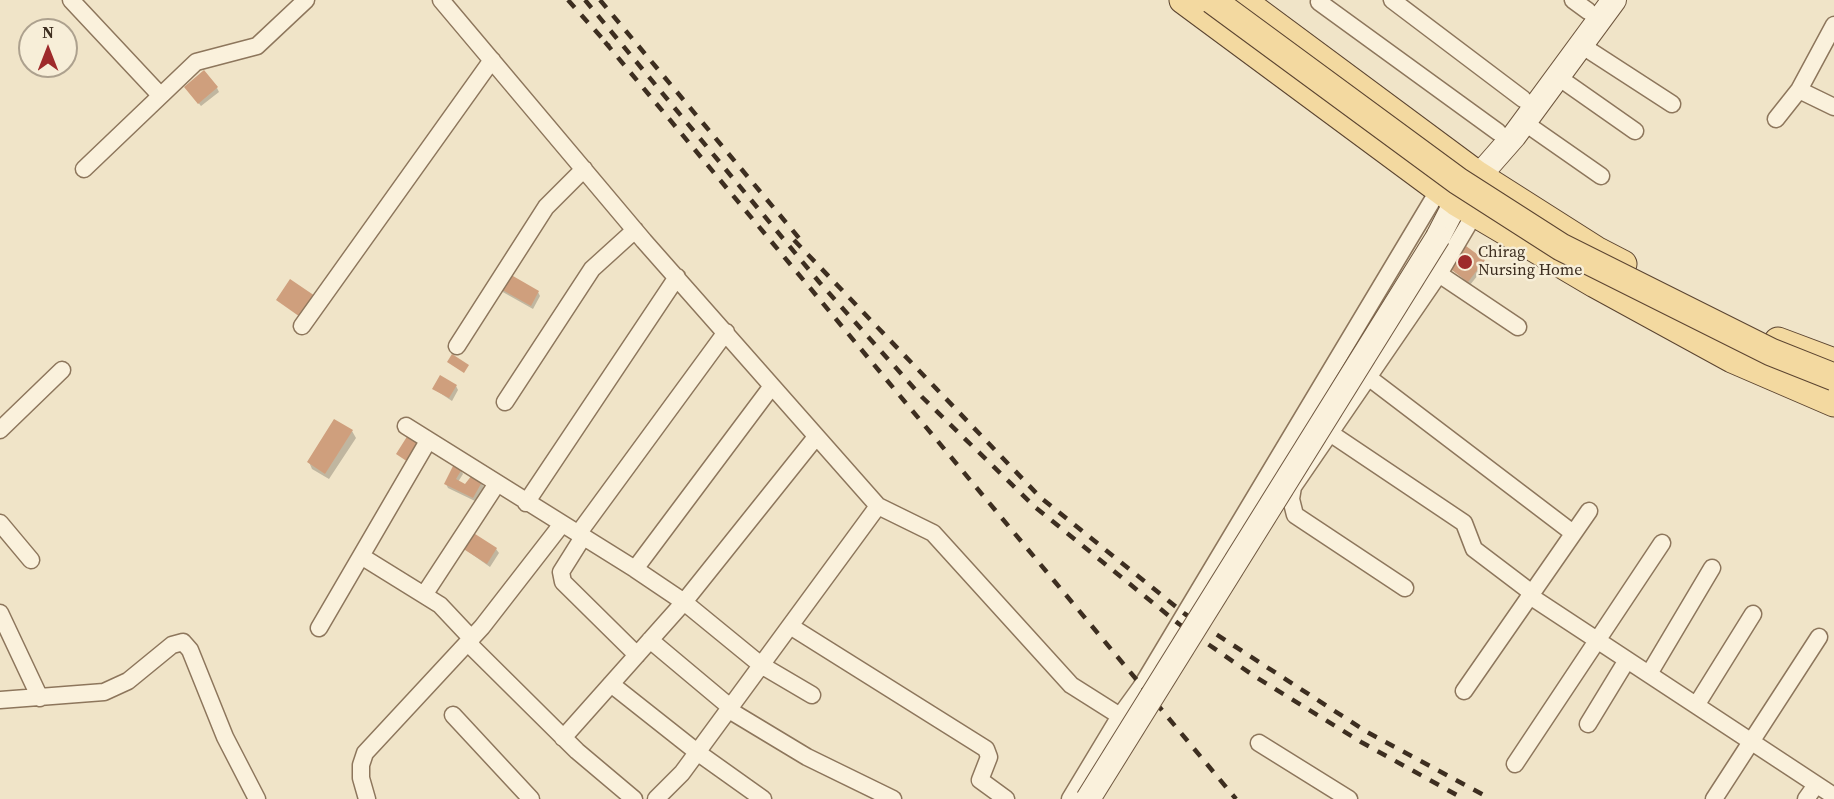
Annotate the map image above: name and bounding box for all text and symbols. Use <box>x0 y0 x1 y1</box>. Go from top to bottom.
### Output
north arrow <box>18 18 78 78</box>
text: N <box>42 21 54 43</box>
place label: Chirag Nursing Home <box>1478 243 1582 281</box>
marker: Chirag Nursing Home <box>1456 253 1474 271</box>

